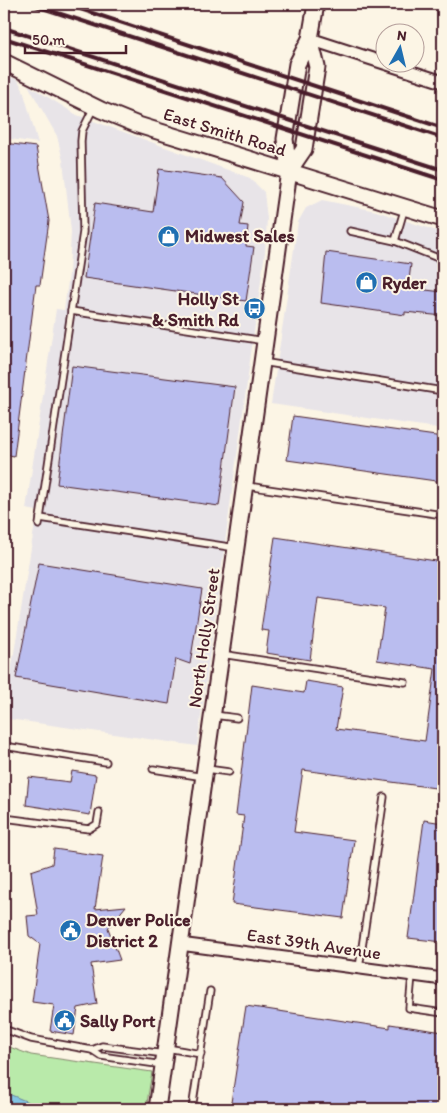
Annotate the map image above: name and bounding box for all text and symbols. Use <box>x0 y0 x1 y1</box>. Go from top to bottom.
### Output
scale bar <box>25 22 126 54</box>
north arrow <box>374 22 424 72</box>
text: N <box>396 27 408 45</box>
text: 50 m <box>32 31 65 49</box>
street label: East Smith Road <box>161 103 289 161</box>
shop icon: Midwest Sales <box>157 224 181 248</box>
place label: Midwest Sales <box>185 225 295 247</box>
shop icon: Ryder <box>354 271 378 295</box>
place label: Ryder <box>382 272 427 294</box>
place label: Holly St & Smith Rd <box>152 288 240 331</box>
bus stop icon: Holly St & Smith Rd <box>243 297 267 321</box>
street label: North Holly Street <box>183 567 225 709</box>
place label: Denver Police District 2 <box>86 909 191 952</box>
public building icon: Denver Police District 2 <box>58 918 82 942</box>
street label: East 39th Avenue <box>246 924 382 964</box>
public building icon: Sally Port <box>52 1009 76 1033</box>
place label: Sally Port <box>80 1010 156 1032</box>

